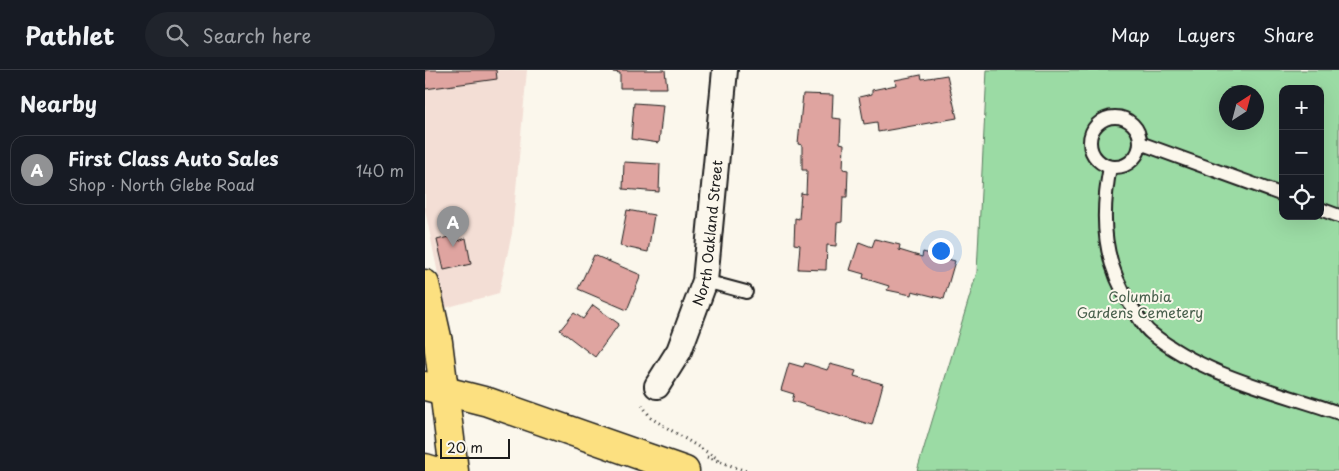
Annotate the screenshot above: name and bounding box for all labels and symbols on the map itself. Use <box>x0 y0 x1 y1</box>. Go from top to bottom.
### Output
north arrow <box>1219 85 1264 130</box>
street label: North Oakland Street <box>686 159 727 309</box>
pin: A <box>437 206 469 247</box>
your location <box>928 238 954 264</box>
park label: Columbia Gardens Cemetery <box>1077 286 1203 323</box>
scale bar <box>440 436 510 459</box>

